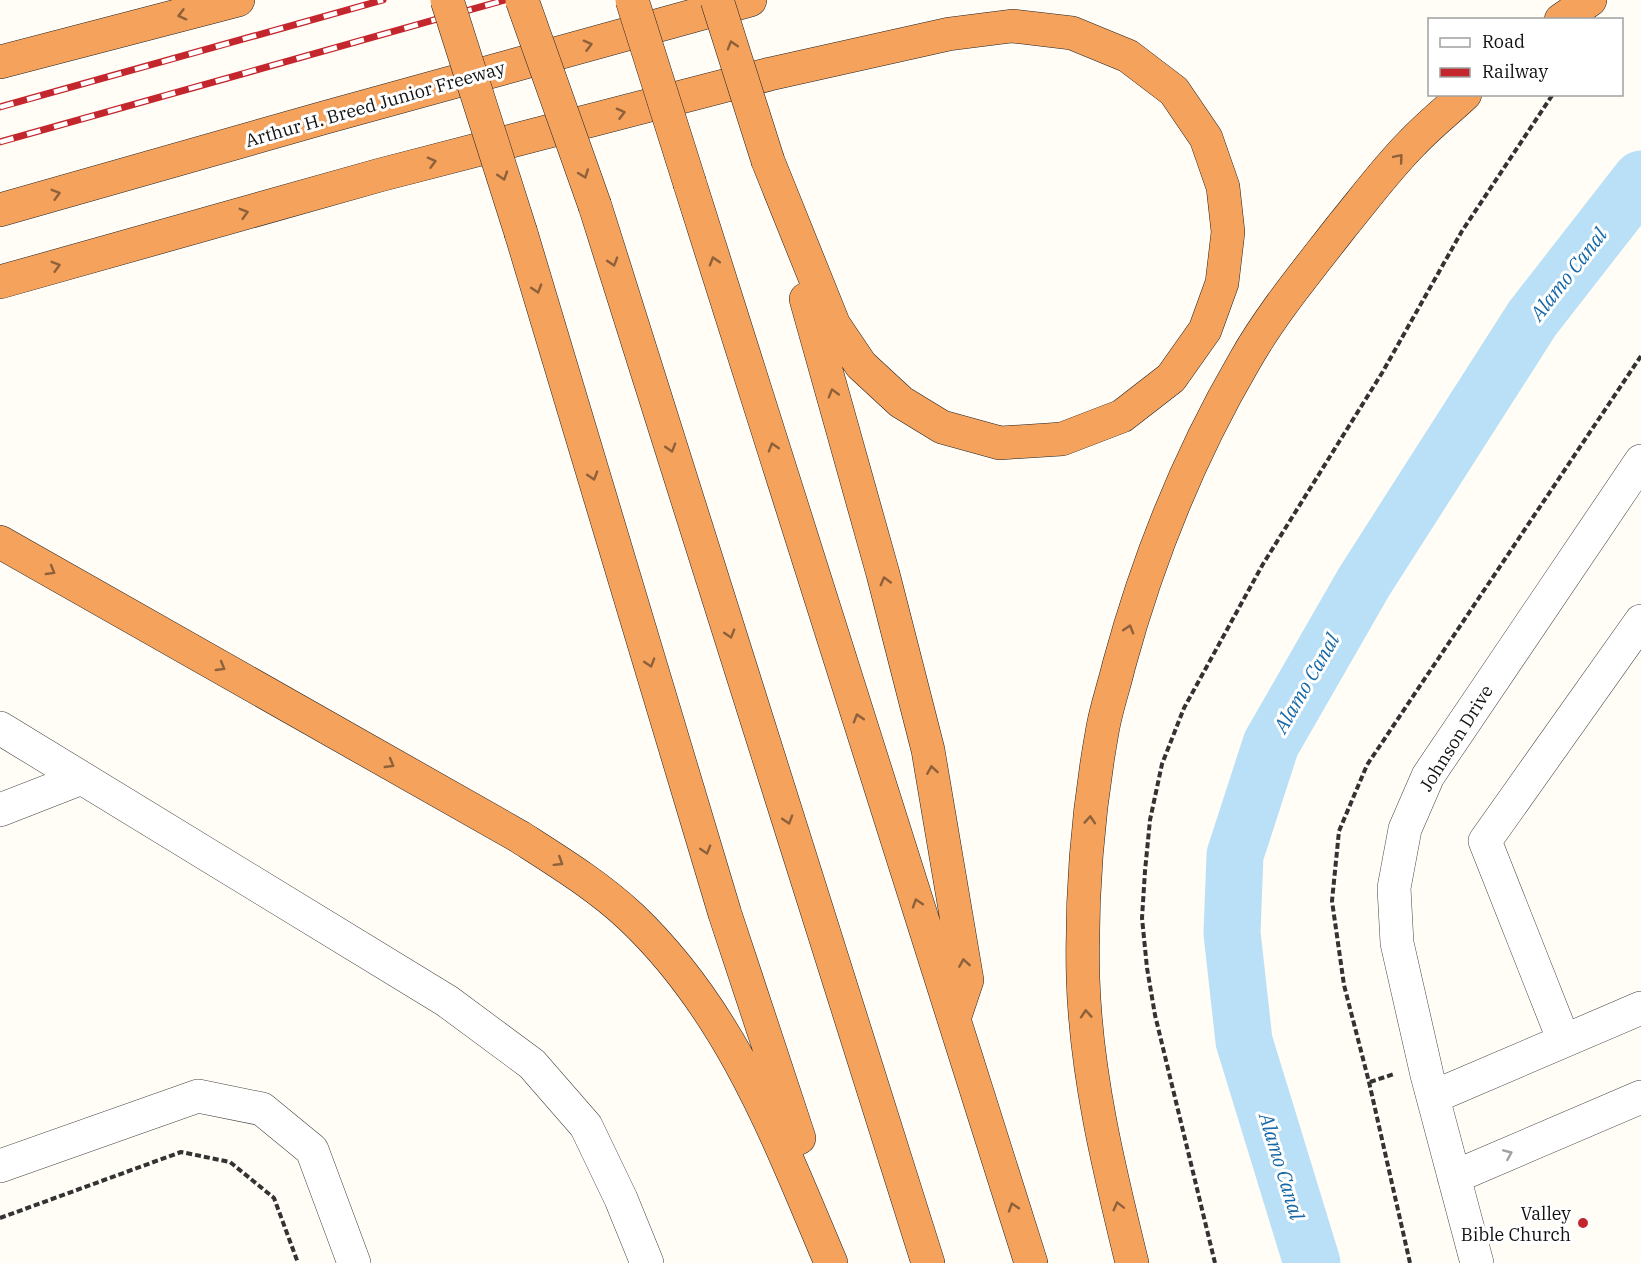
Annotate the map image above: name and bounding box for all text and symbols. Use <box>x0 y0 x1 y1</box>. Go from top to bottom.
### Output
one-way arrow <box>177 8 188 20</box>
legend <box>1428 18 1623 96</box>
text: Road <box>1482 30 1525 53</box>
one-way arrow <box>582 40 593 52</box>
one-way arrow <box>726 40 739 51</box>
street label: Arthur H. Breed Junior Freeway <box>242 56 508 152</box>
text: Railway <box>1482 60 1548 83</box>
one-way arrow <box>616 107 626 120</box>
one-way arrow <box>1391 154 1402 165</box>
one-way arrow <box>427 156 437 169</box>
one-way arrow <box>576 168 589 179</box>
one-way arrow <box>495 170 508 181</box>
one-way arrow <box>50 189 61 201</box>
one-way arrow <box>238 208 249 220</box>
water label: Alamo Canal <box>1522 222 1613 327</box>
one-way arrow <box>606 256 618 267</box>
one-way arrow <box>709 256 721 267</box>
one-way arrow <box>50 261 61 273</box>
one-way arrow <box>530 284 542 294</box>
one-way arrow <box>828 388 840 399</box>
one-way arrow <box>664 442 676 453</box>
one-way arrow <box>768 442 780 453</box>
one-way arrow <box>586 470 598 481</box>
one-way arrow <box>45 564 55 575</box>
one-way arrow <box>880 576 892 587</box>
one-way arrow <box>1122 624 1134 635</box>
one-way arrow <box>723 628 735 639</box>
water label: Alamo Canal <box>1266 628 1345 739</box>
one-way arrow <box>642 657 655 668</box>
one-way arrow <box>214 660 225 672</box>
street label: Johnson Drive <box>1414 681 1498 795</box>
one-way arrow <box>853 713 865 724</box>
one-way arrow <box>384 756 394 768</box>
one-way arrow <box>926 766 939 776</box>
one-way arrow <box>781 814 794 825</box>
one-way arrow <box>1083 815 1096 824</box>
one-way arrow <box>699 844 711 855</box>
one-way arrow <box>553 854 563 866</box>
one-way arrow <box>912 898 924 909</box>
one-way arrow <box>958 958 971 968</box>
one-way arrow <box>1080 1010 1093 1019</box>
water label: Alamo Canal <box>1252 1107 1311 1223</box>
one-way arrow <box>1502 1149 1513 1161</box>
one-way arrow <box>1113 1201 1126 1211</box>
one-way arrow <box>1008 1202 1021 1213</box>
place label: Valley Bible Church <box>1461 1202 1571 1246</box>
marker: Valley Bible Church <box>1576 1216 1590 1230</box>

